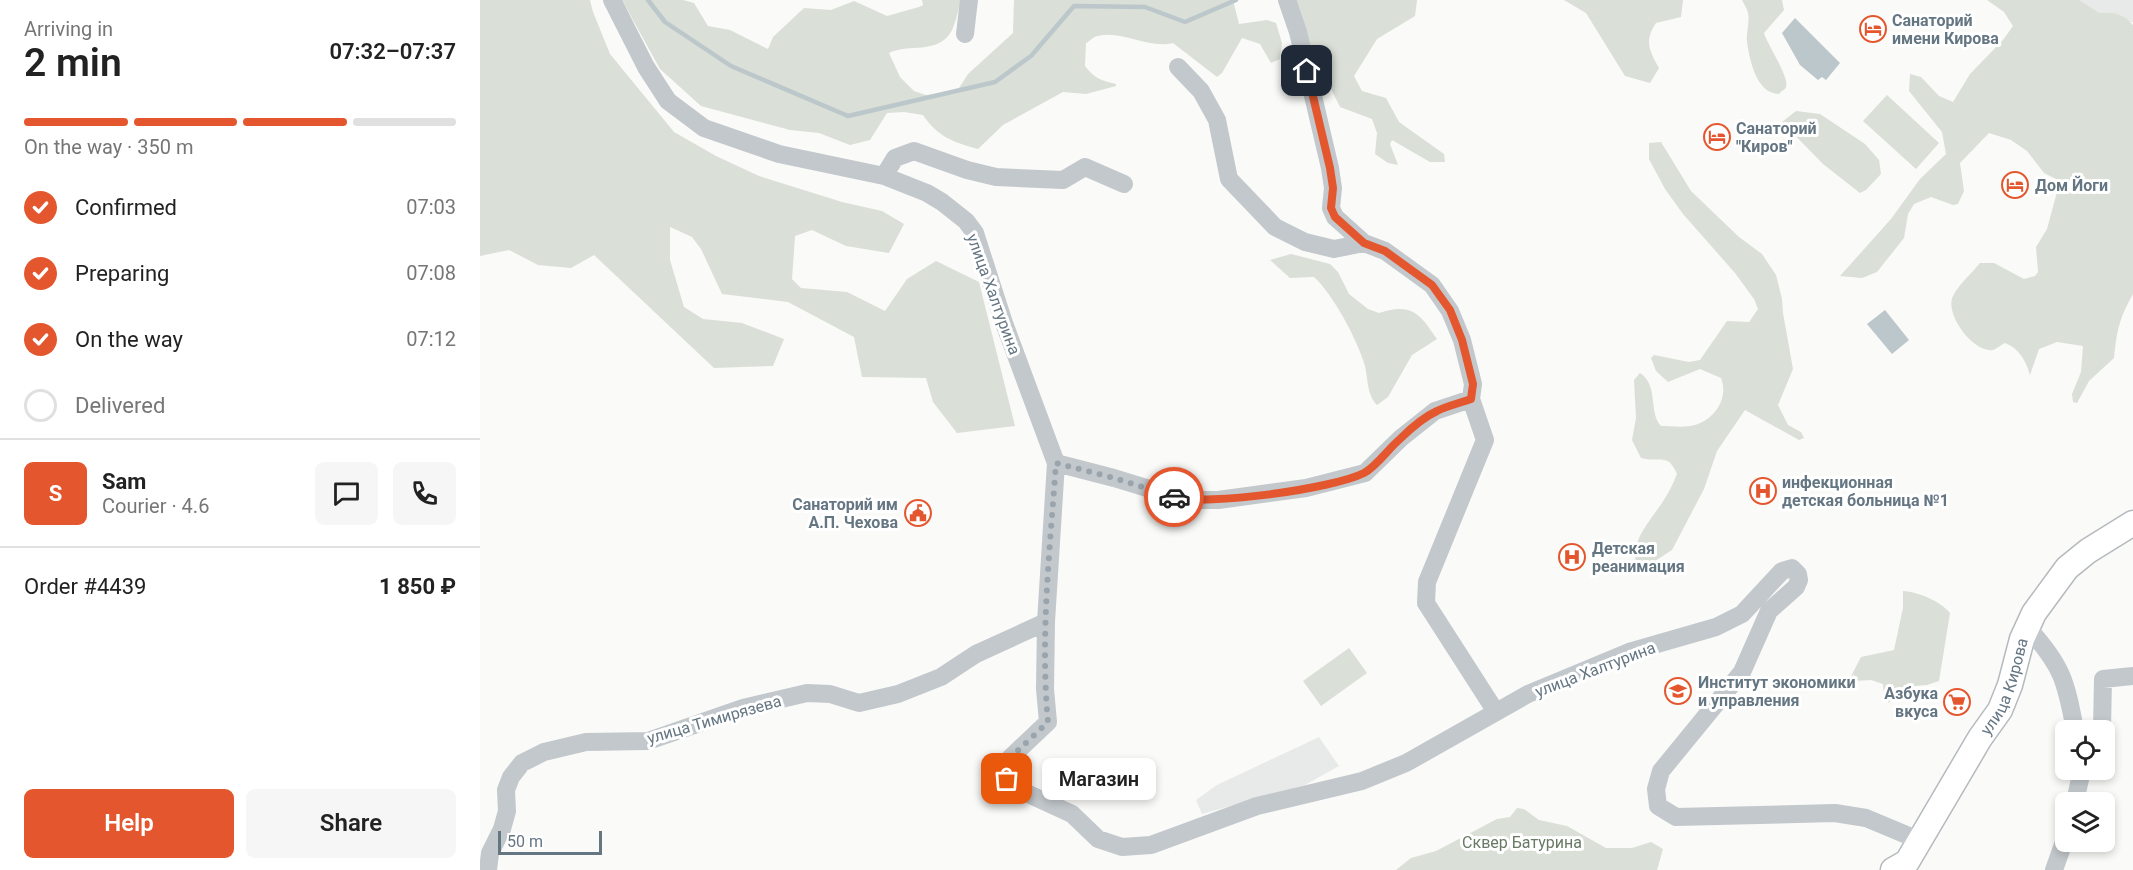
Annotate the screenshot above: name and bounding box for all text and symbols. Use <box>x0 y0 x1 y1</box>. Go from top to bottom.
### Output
place label: Санаторий имени Кирова <box>1892 11 1999 48</box>
hotel icon: Санаторий имени Кирова <box>1858 14 1888 44</box>
text: Arriving in <box>24 17 113 41</box>
text: 07:32–07:37 <box>329 39 456 64</box>
text: 2 min <box>24 40 122 86</box>
pin <box>1281 45 1332 96</box>
icon: home <box>1290 54 1323 87</box>
place label: Санаторий "Киров" <box>1736 119 1817 156</box>
hotel icon: Санаторий "Киров" <box>1702 122 1732 152</box>
text: On the way · 350 m <box>24 135 193 159</box>
hotel icon: Дом Йоги <box>2000 170 2030 200</box>
place label: Дом Йоги <box>2035 175 2108 195</box>
icon: check <box>24 191 57 224</box>
text: Confirmed <box>75 195 177 220</box>
text: 07:03 <box>406 195 456 219</box>
street label: улица Халтурина <box>963 231 1024 357</box>
icon: check <box>24 257 57 290</box>
text: Preparing <box>75 261 169 286</box>
text: 07:08 <box>406 261 456 285</box>
icon: check <box>24 323 57 356</box>
text: On the way <box>75 327 183 352</box>
text: 07:12 <box>406 327 456 351</box>
text: Delivered <box>75 393 165 418</box>
button: chat <box>315 462 378 525</box>
button: phone <box>393 462 456 525</box>
courier <box>1144 467 1204 527</box>
text: Sam <box>102 469 146 494</box>
place label: инфекционная детская больница №1 <box>1782 473 1949 510</box>
hospital icon: инфекционная детская больница №1 <box>1748 476 1778 506</box>
text: S <box>49 481 62 506</box>
icon: car <box>1158 481 1191 514</box>
text: Courier · 4.6 <box>102 494 209 518</box>
place label: Санаторий им А.П. Чехова <box>792 495 898 532</box>
public building icon: Санаторий им А.П. Чехова <box>903 498 933 528</box>
place label: Детская реанимация <box>1592 539 1685 576</box>
hospital icon: Детская реанимация <box>1557 542 1587 572</box>
text: Order #4439 <box>24 574 146 599</box>
text: 1 850 ₽ <box>379 574 456 599</box>
street label: улица Кирова <box>1976 636 2032 739</box>
street label: улица Халтурина <box>1532 638 1658 701</box>
place label: Институт экономики и управления <box>1698 673 1856 710</box>
school or university icon: Институт экономики и управления <box>1663 676 1693 706</box>
place label: Азбука вкуса <box>1884 684 1938 721</box>
supermarket icon: Азбука вкуса <box>1942 687 1972 717</box>
street label: улица Тимирязева <box>645 691 783 748</box>
map controls <box>2055 720 2115 852</box>
button: locate <box>2055 720 2115 780</box>
pin <box>981 753 1032 804</box>
callout: Магазин <box>1043 758 1157 800</box>
icon: bag <box>990 762 1023 795</box>
text: Магазин <box>1059 767 1139 791</box>
button: Help <box>24 789 234 858</box>
button: Share <box>246 789 456 858</box>
button: layers <box>2055 792 2115 852</box>
scale bar <box>498 828 602 856</box>
text: 50 m <box>507 832 543 851</box>
park label: Сквер Батурина <box>1462 833 1582 852</box>

